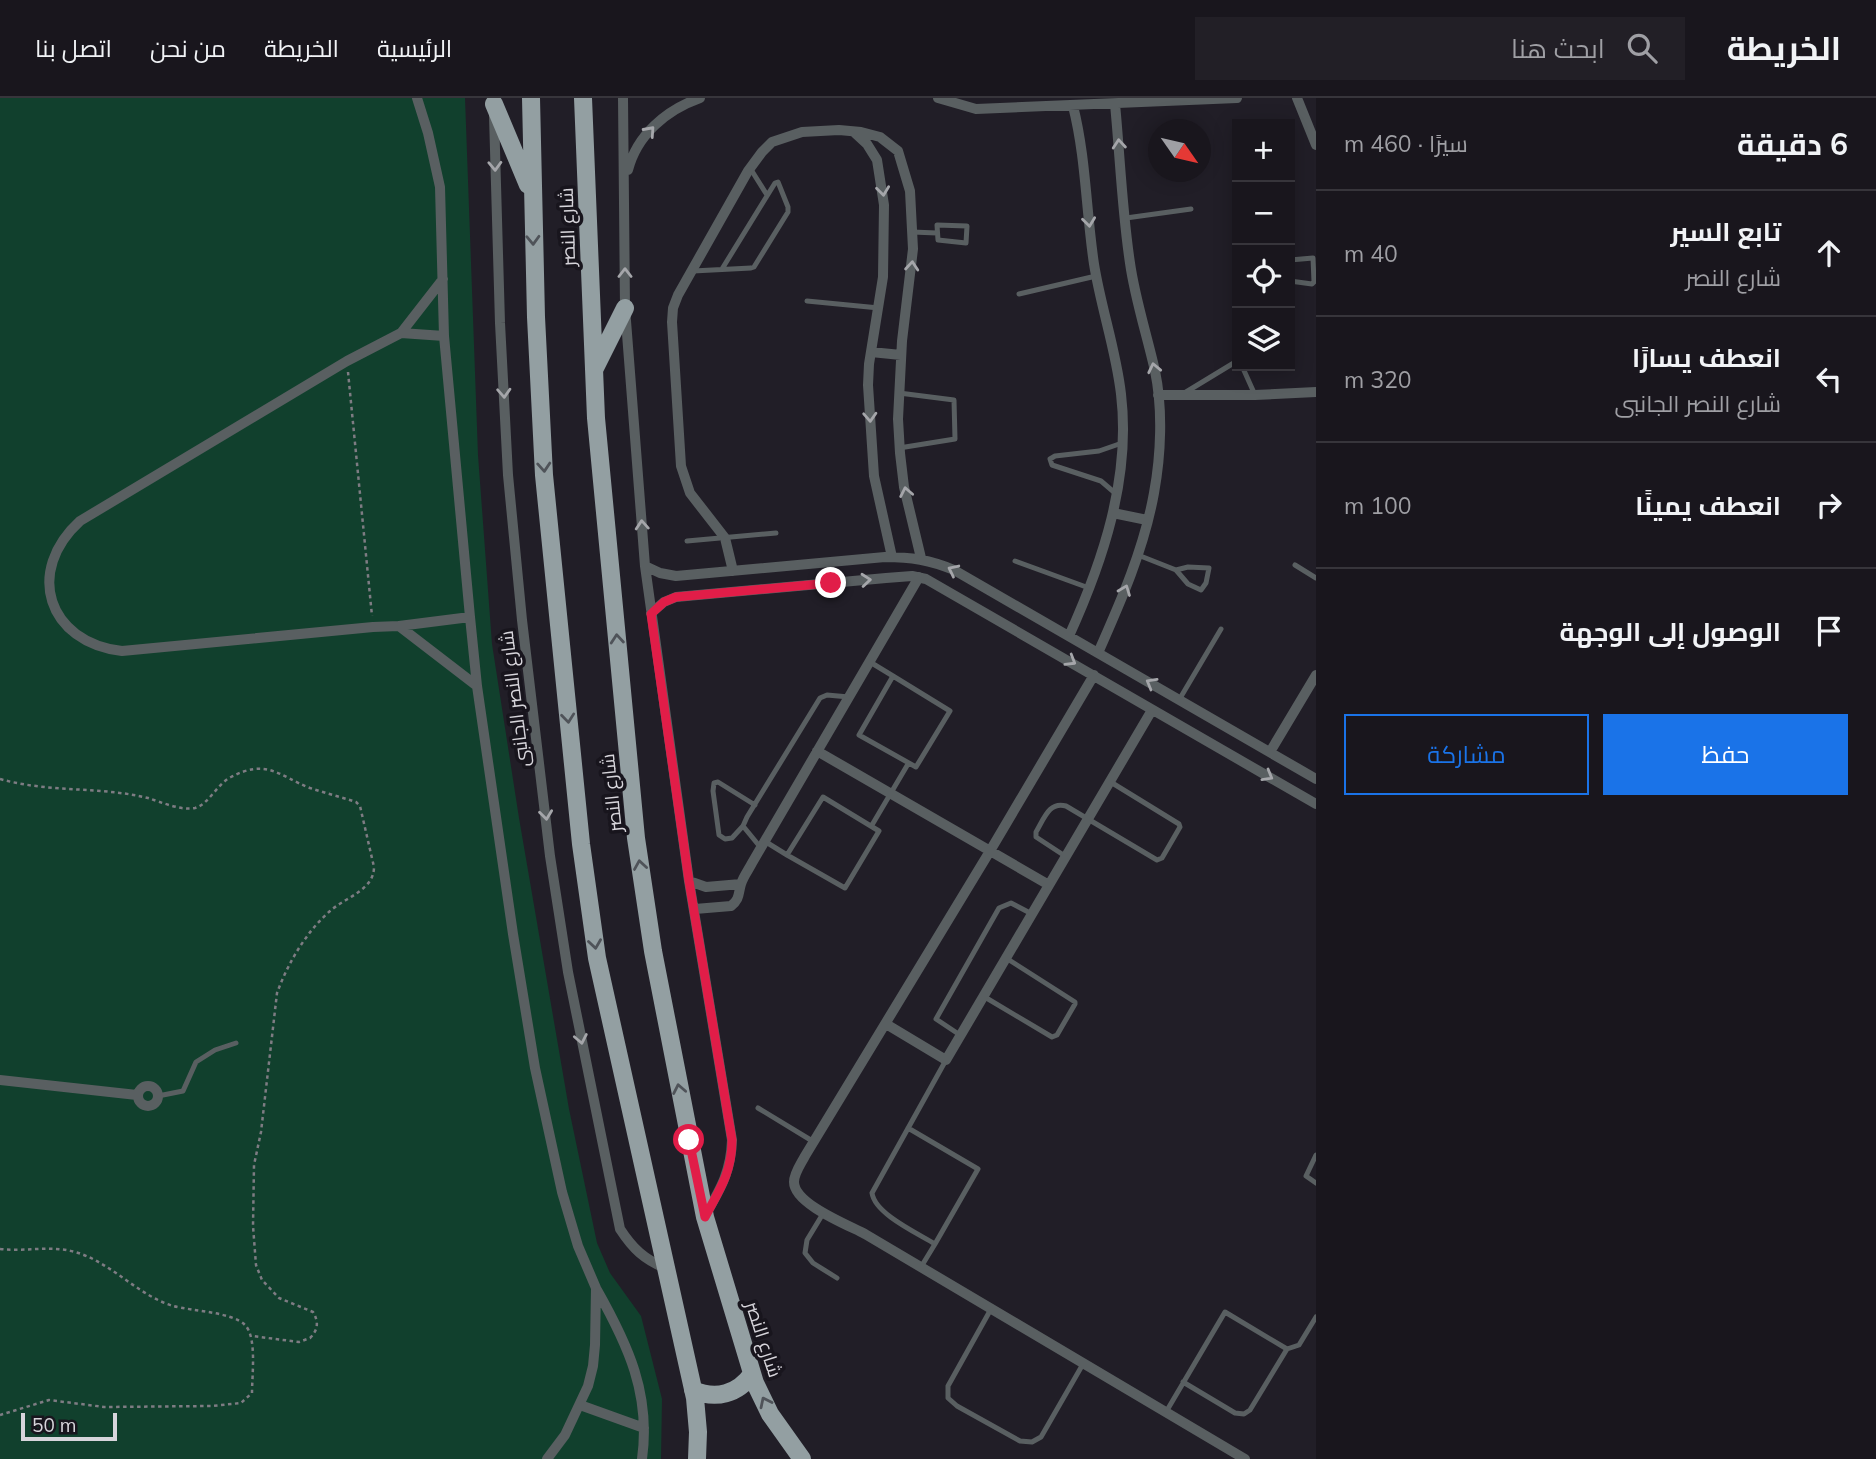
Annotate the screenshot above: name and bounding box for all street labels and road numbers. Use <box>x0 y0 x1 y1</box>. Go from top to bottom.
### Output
street label: شارع النصر <box>554 187 582 268</box>
street label: شارع النصر الجانبى <box>494 629 536 769</box>
street label: شارع النصر <box>595 752 629 835</box>
street label: شارع النصر <box>738 1297 788 1381</box>

